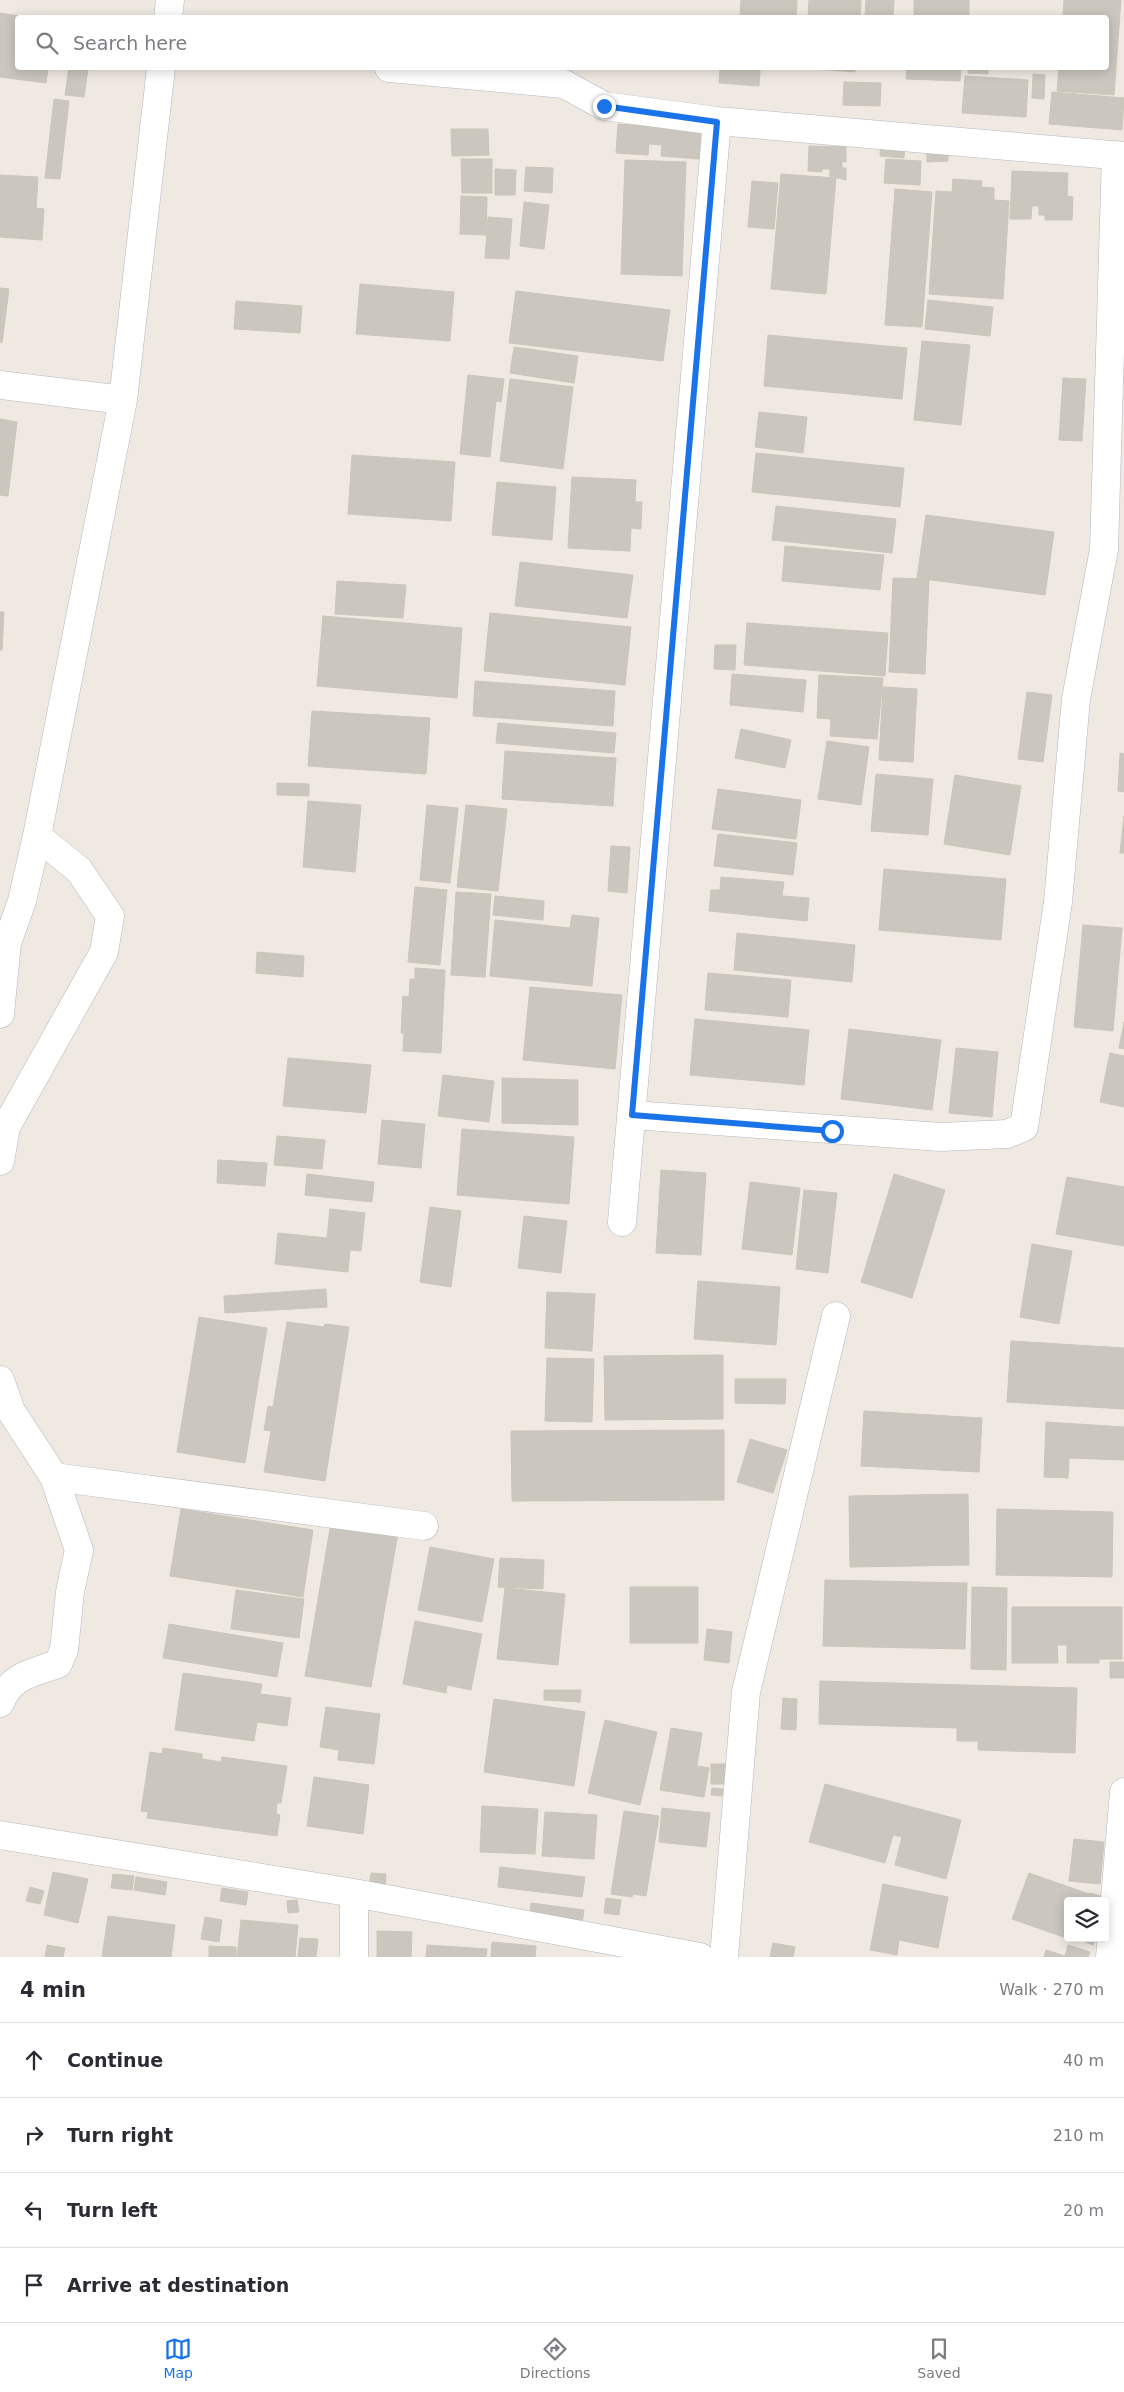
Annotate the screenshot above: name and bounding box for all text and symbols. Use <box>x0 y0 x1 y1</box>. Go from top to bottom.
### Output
search box <box>15 15 1109 70</box>
icon: search <box>33 29 61 57</box>
text: Search here <box>73 32 187 54</box>
route end <box>593 95 616 118</box>
route start <box>821 1120 844 1143</box>
map controls <box>1064 1897 1109 1942</box>
button: layers <box>1064 1897 1109 1942</box>
text: 4 min <box>20 1978 86 2002</box>
text: Walk · 270 m <box>999 1980 1104 1999</box>
icon: ahead <box>20 2046 48 2074</box>
text: Continue <box>67 2049 163 2071</box>
text: 40 m <box>1063 2051 1104 2070</box>
icon: right <box>20 2121 48 2149</box>
text: Turn right <box>67 2124 173 2146</box>
text: 210 m <box>1053 2126 1104 2145</box>
icon: left <box>20 2196 48 2224</box>
text: Turn left <box>67 2199 158 2221</box>
text: 20 m <box>1063 2201 1104 2220</box>
icon: arrive <box>20 2271 48 2299</box>
text: Arrive at destination <box>67 2274 289 2296</box>
tab: Map <box>163 2335 193 2381</box>
tab: Directions <box>520 2335 590 2381</box>
tab: Saved <box>917 2335 961 2381</box>

